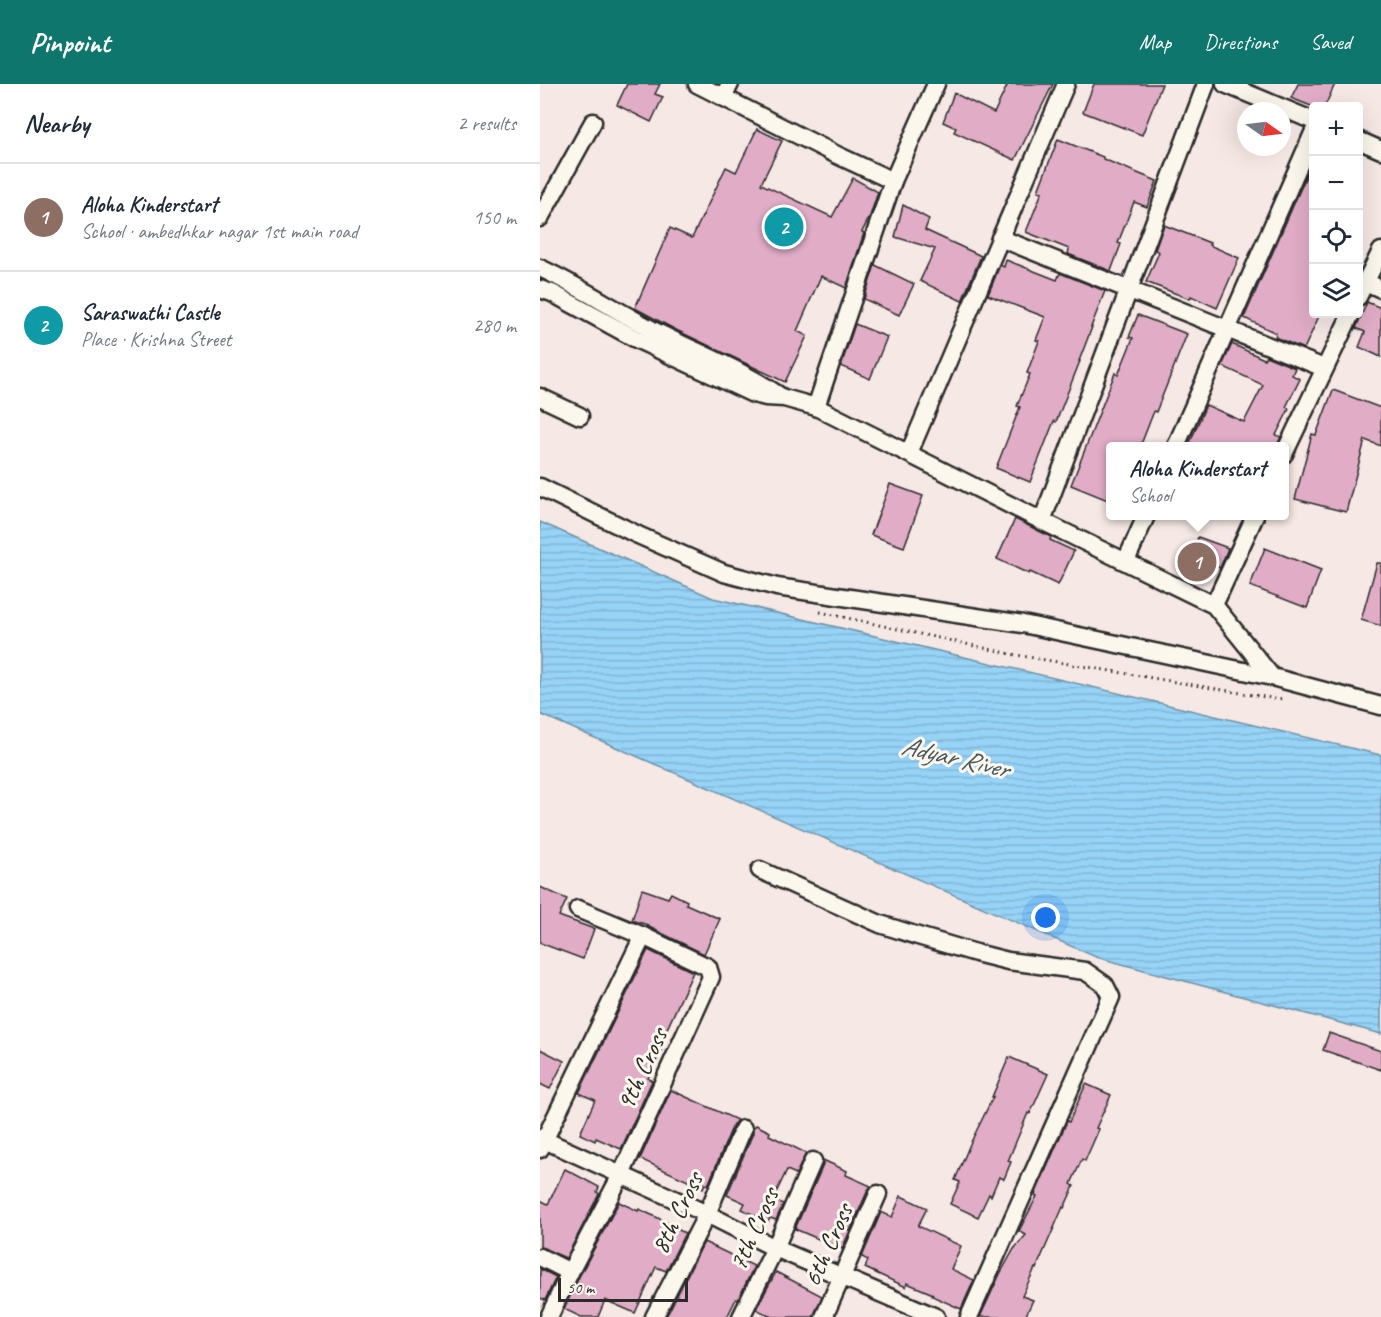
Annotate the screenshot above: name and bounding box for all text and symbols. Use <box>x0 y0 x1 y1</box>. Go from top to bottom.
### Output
text: Pinpoint <box>30 25 110 60</box>
text: Map <box>1139 29 1171 55</box>
text: Directions <box>1204 29 1277 55</box>
text: Saved <box>1310 29 1351 55</box>
north arrow <box>1237 102 1291 156</box>
map controls <box>1309 102 1363 318</box>
button: + <box>1309 102 1363 156</box>
text: Nearby <box>24 107 89 140</box>
text: 2 results <box>457 111 516 136</box>
button: − <box>1309 156 1363 210</box>
text: Aloha Kinderstart <box>81 191 218 219</box>
pin: 2 <box>764 204 804 250</box>
text: 1 <box>39 205 48 230</box>
text: 150 m <box>473 205 516 230</box>
button: locate <box>1309 210 1363 264</box>
text: School · ambedhkar nagar 1st main road <box>81 219 358 244</box>
button: layers <box>1309 264 1363 318</box>
text: Saraswathi Castle <box>81 299 220 327</box>
text: 2 <box>39 313 48 338</box>
text: 280 m <box>473 313 516 338</box>
text: Place · Krishna Street <box>81 327 231 352</box>
popup <box>1106 442 1289 520</box>
text: Aloha Kinderstart <box>1129 455 1266 483</box>
text: School <box>1129 483 1172 508</box>
pin: 1 <box>1178 540 1216 584</box>
water label: Adyar River <box>898 728 1016 787</box>
your location <box>1031 903 1060 932</box>
street label: 9th Cross <box>609 1021 676 1115</box>
street label: 8th Cross <box>643 1165 712 1259</box>
street label: 7th Cross <box>721 1181 788 1275</box>
street label: 6th Cross <box>795 1197 862 1291</box>
scale bar <box>558 1275 688 1302</box>
text: 50 m <box>567 1278 594 1298</box>

